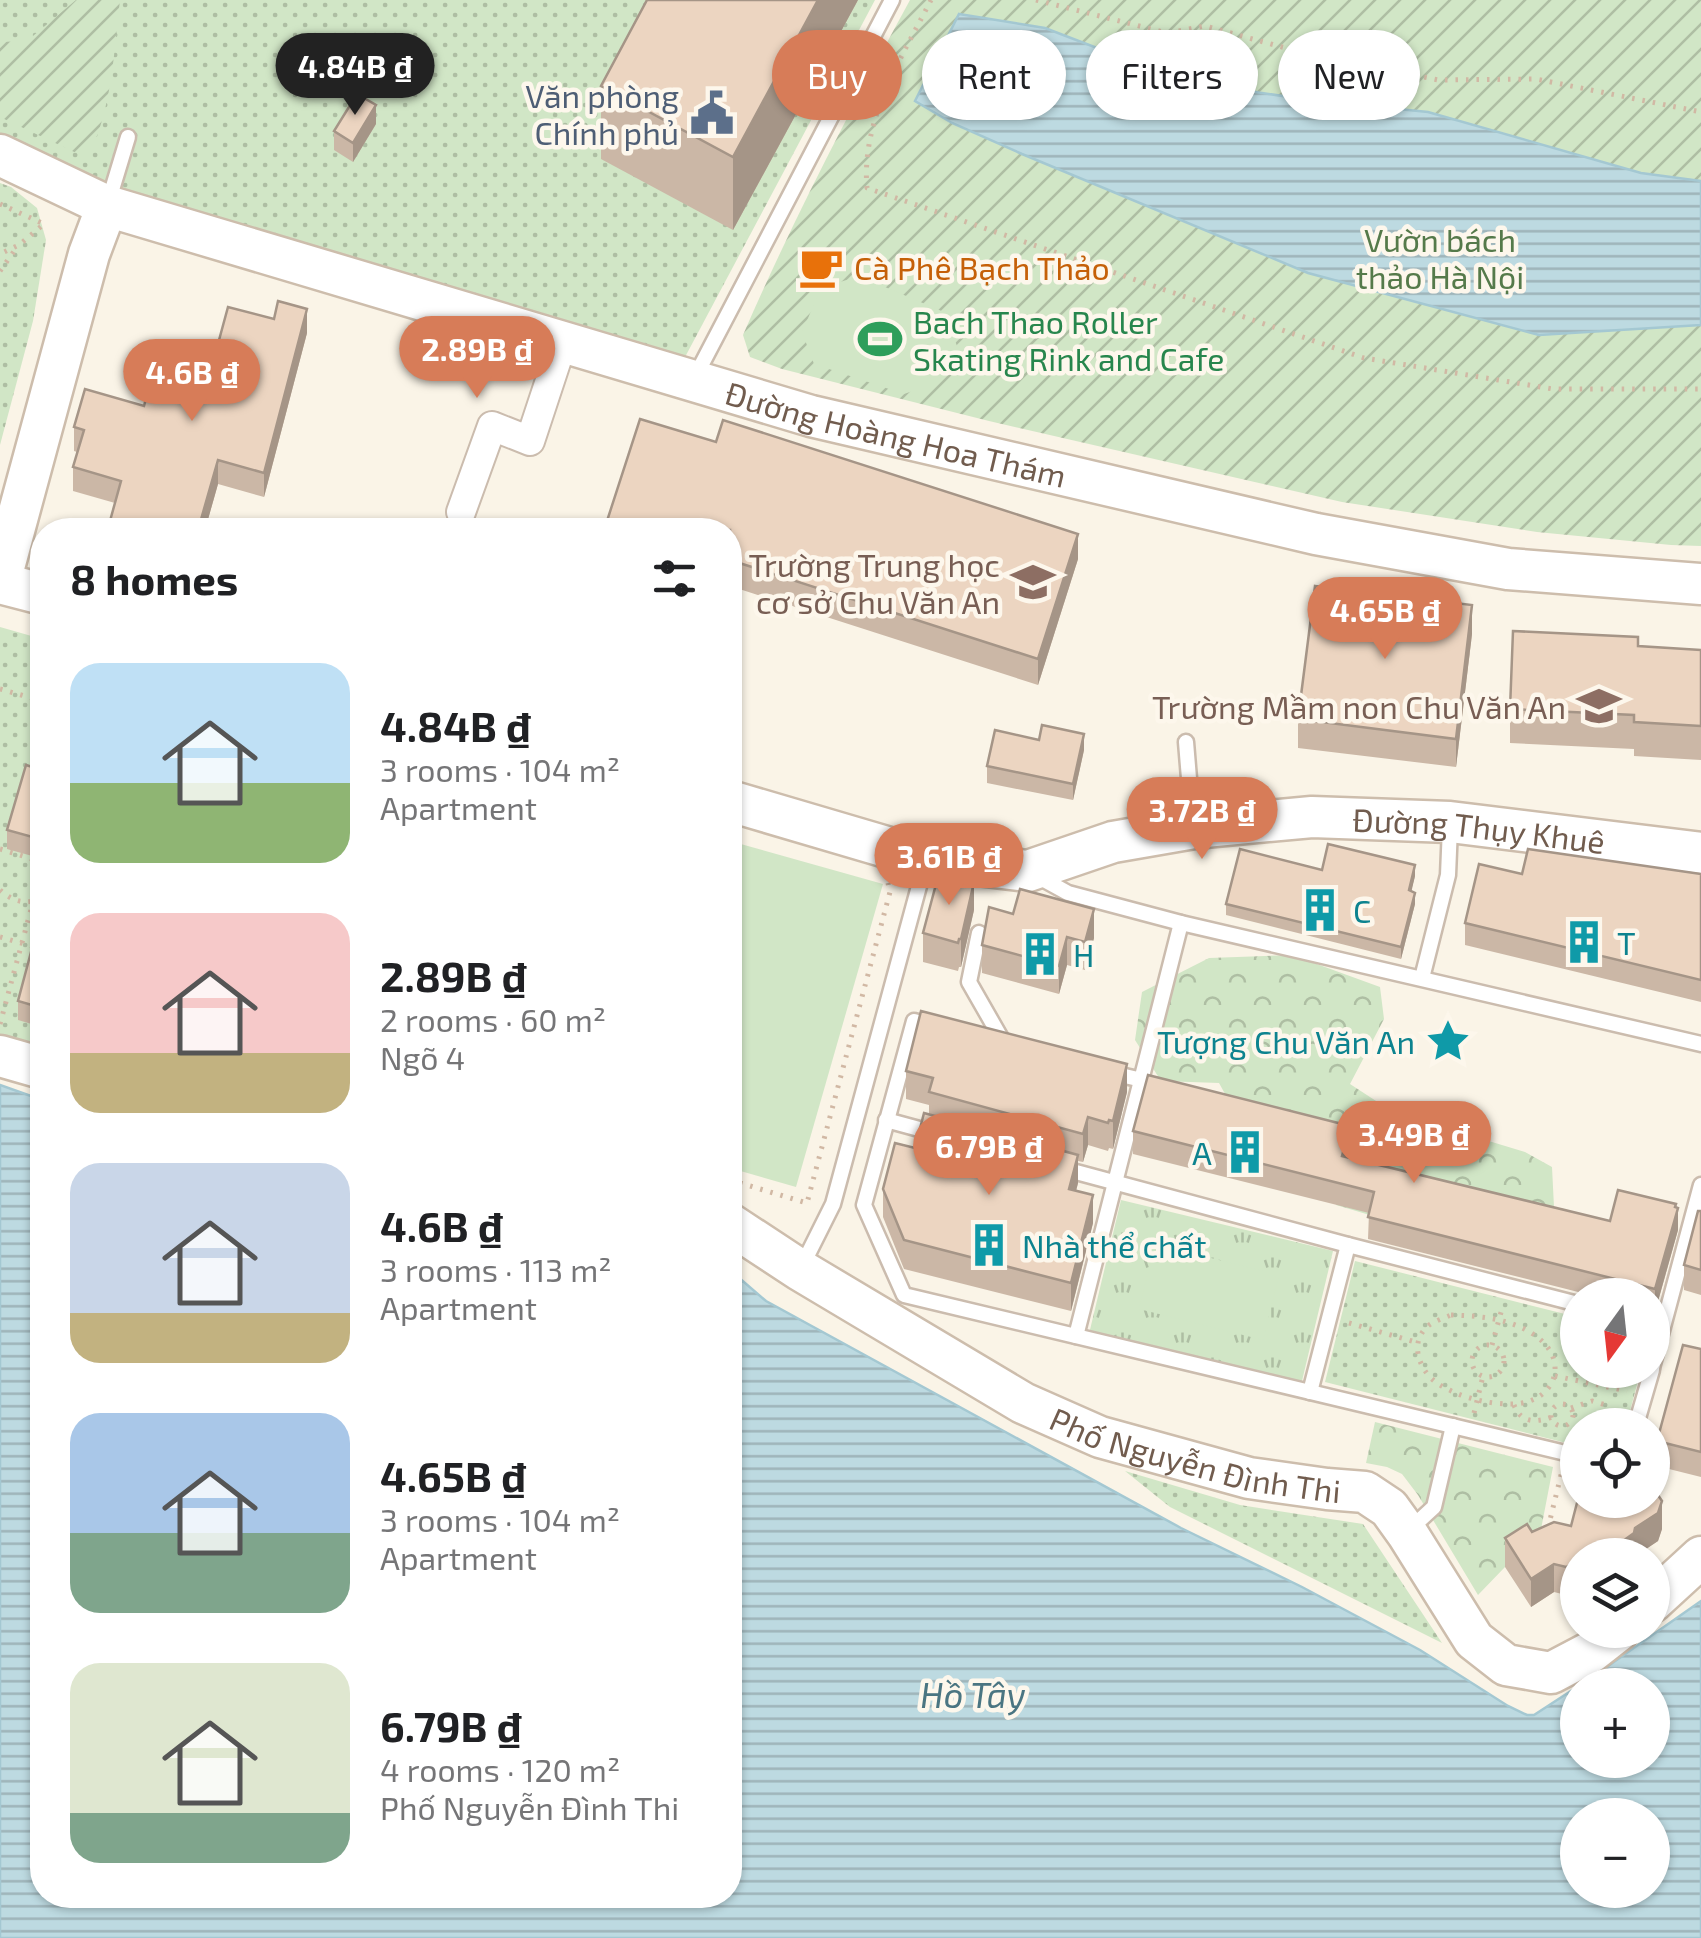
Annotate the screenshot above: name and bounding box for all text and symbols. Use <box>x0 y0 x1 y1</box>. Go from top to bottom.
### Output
chip: Buy <box>772 30 902 120</box>
chip: Rent <box>922 30 1066 120</box>
chip: Filters <box>1086 30 1258 120</box>
chip: New <box>1278 30 1420 120</box>
pin: 4.84B ₫ <box>263 33 447 118</box>
text: 4.84B ₫ <box>298 46 412 84</box>
place label: Văn phòng Chính phủ <box>525 76 679 151</box>
public building icon: Văn phòng Chính phủ <box>688 89 736 137</box>
park label: Vườn bách thảo Hà Nội <box>1356 220 1524 295</box>
cafe icon: Cà Phê Bạch Thảo <box>797 243 845 291</box>
place label: Cà Phê Bạch Thảo <box>854 248 1110 286</box>
place label: Bach Thao Roller Skating Rink and Cafe <box>913 302 1224 377</box>
sports icon: Bach Thao Roller Skating Rink and Cafe <box>856 315 904 363</box>
pin: 2.89B ₫ <box>385 316 569 401</box>
text: 2.89B ₫ <box>421 329 533 367</box>
pin: 4.6B ₫ <box>111 339 273 424</box>
text: 4.6B ₫ <box>145 352 239 390</box>
street label: Đường Hoàng Hoa Thám <box>721 373 1070 494</box>
place label: Trường Trung học cơ sở Chu Văn An <box>748 545 1000 620</box>
icon: filters <box>647 551 702 606</box>
text: 8 homes <box>70 553 238 603</box>
school or university icon: Trường Trung học cơ sở Chu Văn An <box>1009 558 1057 606</box>
pin: 4.65B ₫ <box>1293 577 1477 662</box>
text: 4.65B ₫ <box>1329 590 1441 628</box>
school or university icon: Trường Mầm non Chu Văn An <box>1575 682 1623 730</box>
place label: Trường Mầm non Chu Văn An <box>1152 687 1566 725</box>
text: 4.84B ₫ <box>380 700 531 750</box>
icon: home <box>150 703 270 823</box>
text: 3 rooms · 104 m² <box>380 750 620 788</box>
pin: 3.72B ₫ <box>1110 777 1294 862</box>
text: Apartment <box>380 788 537 826</box>
text: 3.72B ₫ <box>1149 790 1255 828</box>
street label: Đường Thụy Khuê <box>1352 799 1607 860</box>
pin: 3.61B ₫ <box>857 823 1041 908</box>
text: 3.61B ₫ <box>896 836 1002 874</box>
building icon: C <box>1296 886 1344 934</box>
place label: C <box>1353 891 1371 929</box>
building icon: T <box>1560 918 1608 966</box>
place label: T <box>1617 923 1636 961</box>
building icon: H <box>1016 930 1064 978</box>
place label: H <box>1073 935 1094 973</box>
text: 2.89B ₫ <box>380 950 526 1000</box>
icon: home <box>150 953 270 1073</box>
text: 2 rooms · 60 m² <box>380 1000 606 1038</box>
place icon: Tượng Chu Văn An <box>1424 1017 1472 1065</box>
place label: Tượng Chu Văn An <box>1157 1022 1415 1060</box>
text: Ngõ 4 <box>380 1038 465 1076</box>
pin: 3.49B ₫ <box>1322 1101 1506 1186</box>
pin: 6.79B ₫ <box>897 1113 1081 1198</box>
text: 3.49B ₫ <box>1358 1114 1470 1152</box>
text: 6.79B ₫ <box>935 1126 1043 1164</box>
building icon: A <box>1221 1128 1269 1176</box>
place label: A <box>1192 1133 1212 1171</box>
text: 4.6B ₫ <box>380 1200 503 1250</box>
icon: home <box>150 1203 270 1323</box>
building icon: Nhà thể chất <box>965 1221 1013 1269</box>
place label: Nhà thể chất <box>1022 1226 1206 1264</box>
text: 3 rooms · 113 m² <box>380 1250 612 1288</box>
north arrow <box>1560 1278 1670 1388</box>
map controls <box>1560 1278 1670 1908</box>
text: Apartment <box>380 1288 537 1326</box>
street label: Phố Nguyễn Đình Thi <box>1045 1399 1342 1509</box>
button: locate <box>1560 1408 1670 1518</box>
text: 4.65B ₫ <box>380 1450 526 1500</box>
icon: home <box>150 1453 270 1573</box>
text: 3 rooms · 104 m² <box>380 1500 620 1538</box>
text: Apartment <box>380 1538 537 1576</box>
button: layers <box>1560 1538 1670 1648</box>
button: + <box>1560 1668 1670 1778</box>
water label: Hồ Tây <box>920 1673 1026 1716</box>
text: 6.79B ₫ <box>380 1700 521 1750</box>
icon: home <box>150 1703 270 1823</box>
text: 4 rooms · 120 m² <box>380 1750 620 1788</box>
text: Phố Nguyễn Đình Thi <box>380 1788 679 1826</box>
button: − <box>1560 1798 1670 1908</box>

